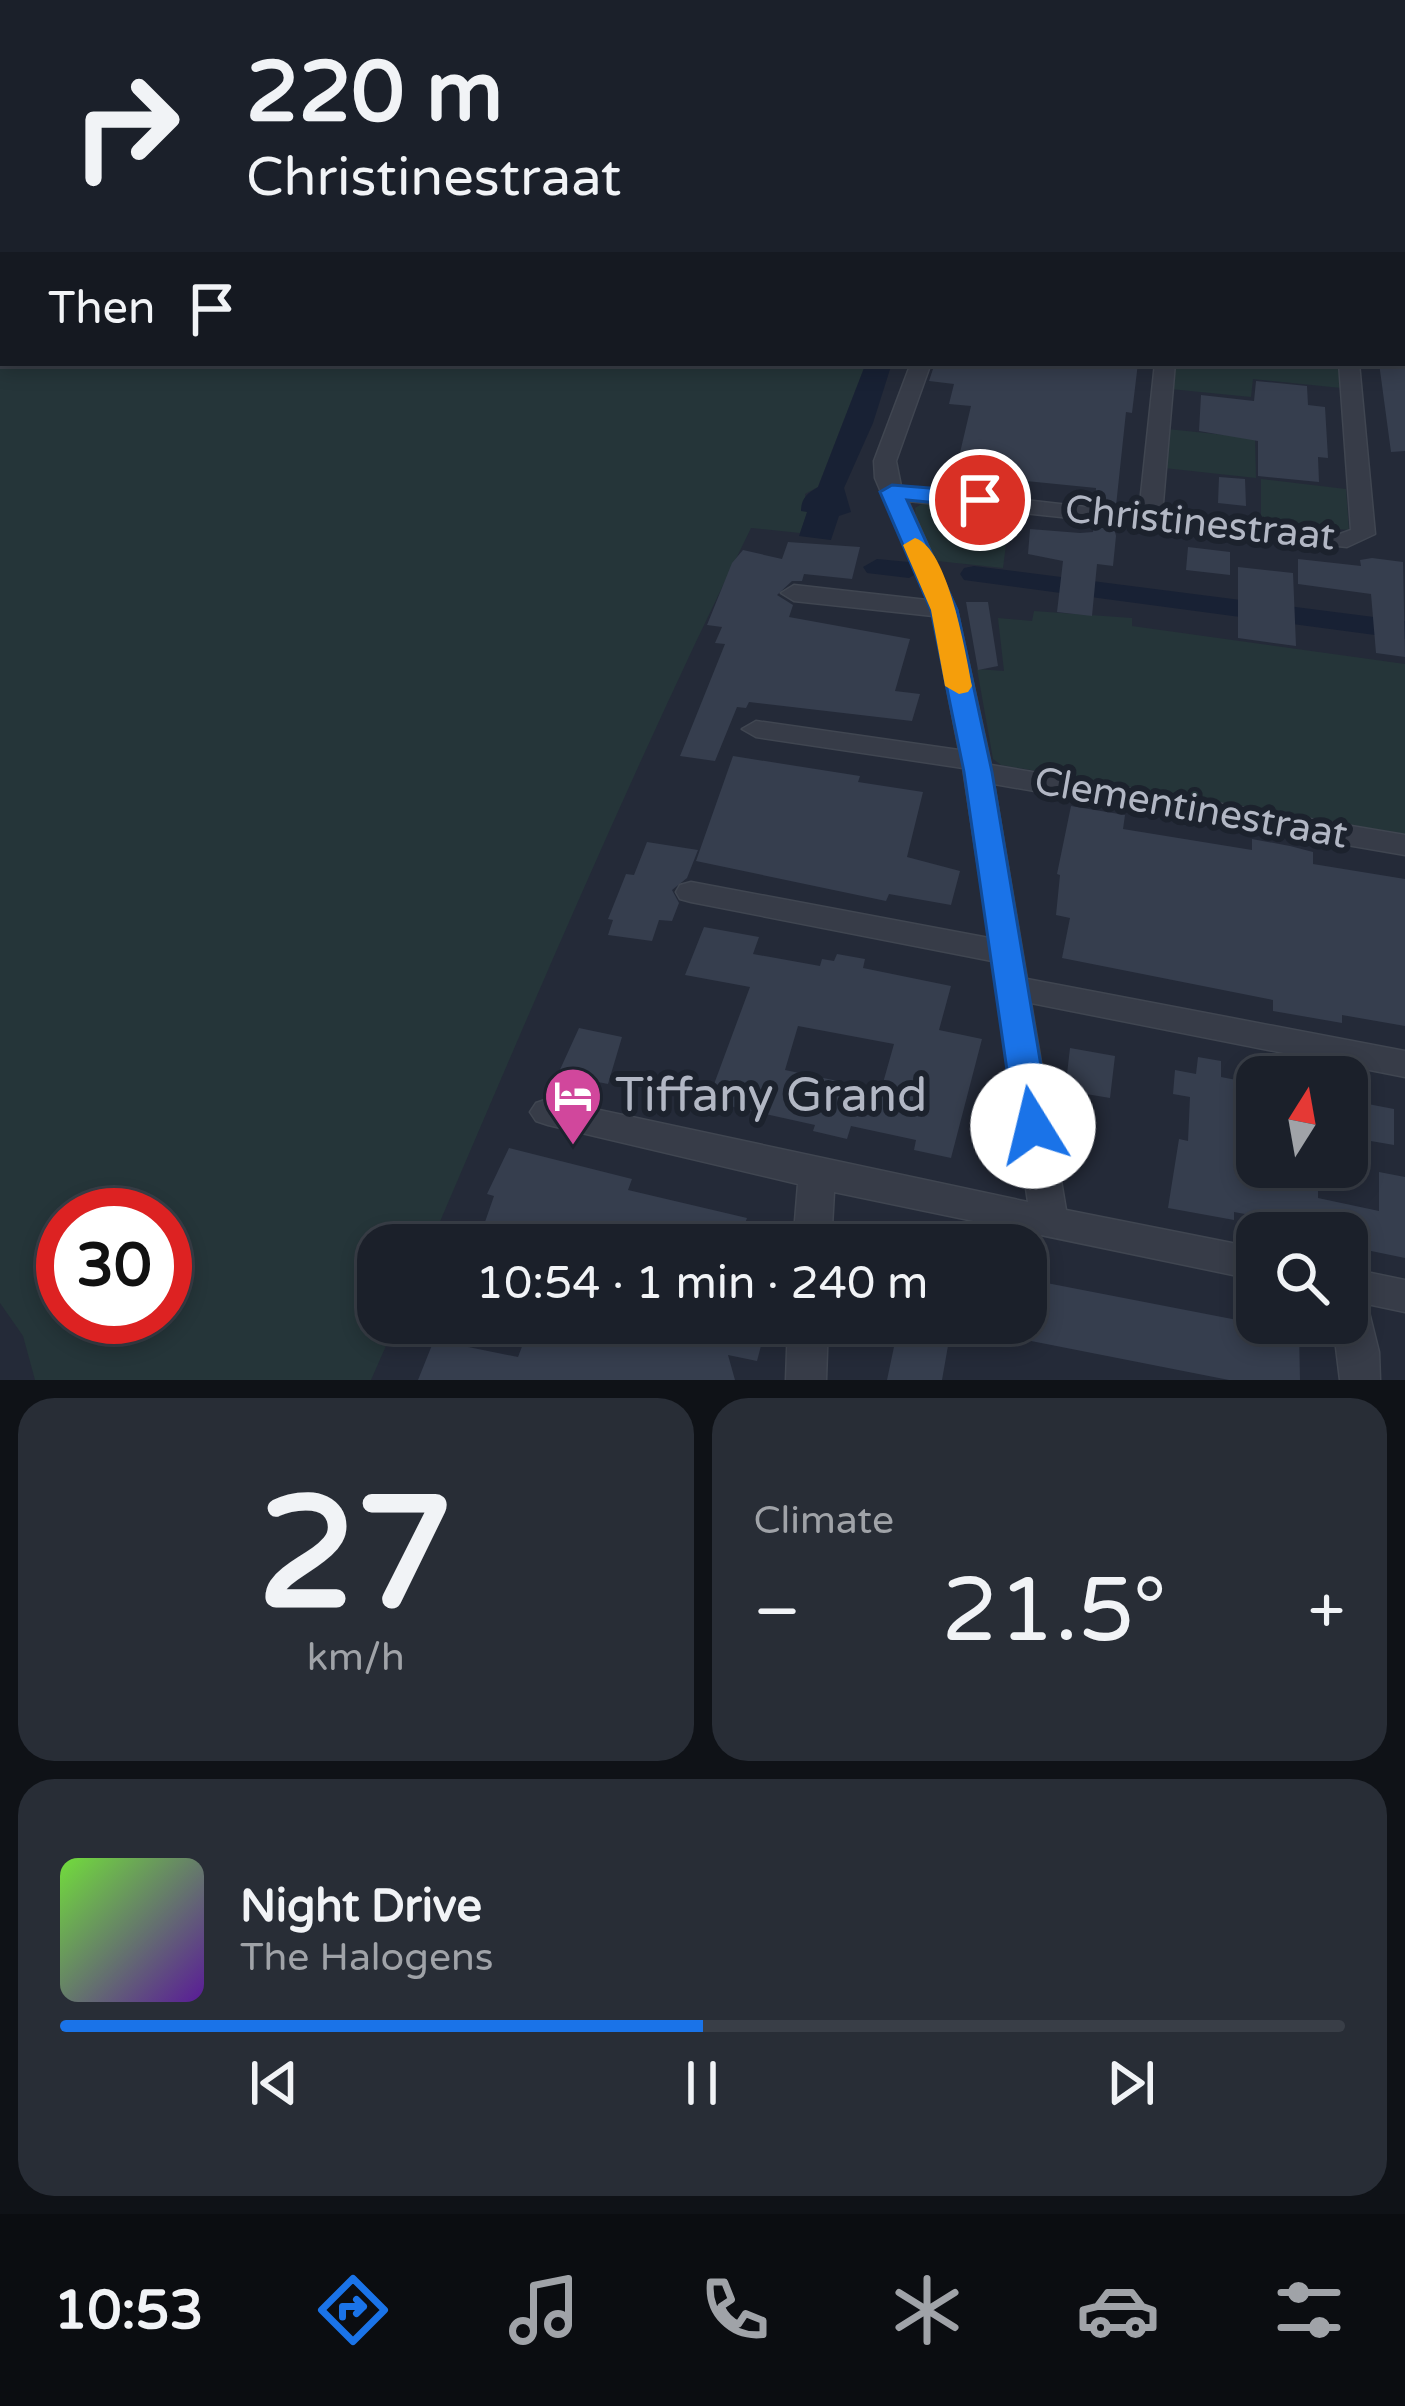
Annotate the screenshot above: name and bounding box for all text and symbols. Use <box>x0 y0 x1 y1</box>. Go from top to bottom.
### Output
text: 220 m <box>246 43 503 144</box>
icon: right <box>48 48 204 204</box>
text: Christinestraat <box>246 145 621 210</box>
icon: arrive <box>179 276 245 342</box>
text: Then <box>48 282 155 336</box>
pin <box>929 449 1031 551</box>
icon: arrive <box>947 467 1013 533</box>
street label: Christinestraat <box>1063 485 1337 561</box>
street label: Clementinestraat <box>1031 757 1351 859</box>
north arrow <box>1236 1056 1368 1188</box>
map controls <box>1236 1056 1368 1344</box>
position arrow <box>970 1063 1096 1189</box>
hotel icon: Tiffany Grand <box>542 1065 604 1147</box>
place label: Tiffany Grand <box>615 1067 927 1125</box>
speed limit sign: 30 <box>36 1188 192 1344</box>
button: search <box>1236 1212 1368 1344</box>
text: 10:54 · 1 min · 240 m <box>476 1257 928 1311</box>
text: 27 <box>258 1462 454 1650</box>
text: Climate <box>754 1497 894 1544</box>
text: 21.5° <box>942 1557 1167 1666</box>
text: − <box>754 1572 801 1652</box>
text: + <box>1308 1572 1345 1652</box>
text: km/h <box>307 1634 405 1681</box>
text: Night Drive <box>240 1880 482 1934</box>
text: The Halogens <box>240 1934 493 1981</box>
icon: previous <box>241 2050 307 2116</box>
icon: pause <box>669 2050 735 2116</box>
icon: next <box>1098 2050 1164 2116</box>
icon: directions <box>311 2268 395 2352</box>
icon: music <box>502 2268 586 2352</box>
icon: phone <box>693 2268 777 2352</box>
icon: climate <box>885 2268 969 2352</box>
icon: car <box>1076 2268 1160 2352</box>
icon: filters <box>1267 2268 1351 2352</box>
text: 10:53 <box>54 2278 203 2343</box>

